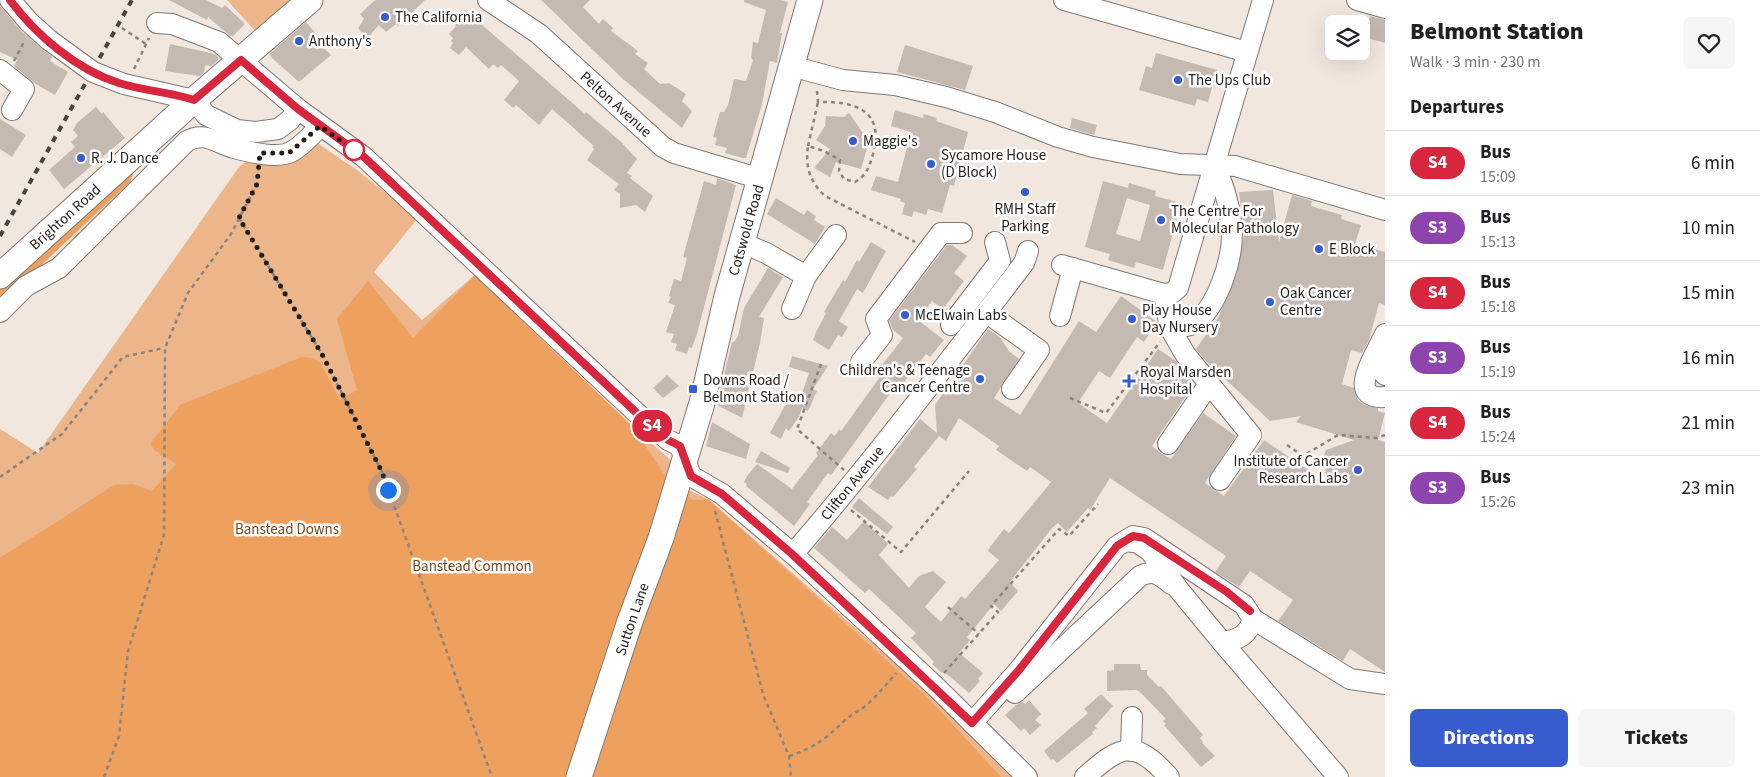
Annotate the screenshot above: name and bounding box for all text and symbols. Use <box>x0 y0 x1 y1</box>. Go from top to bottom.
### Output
place label: The California <box>395 7 482 28</box>
marker: The California <box>379 11 391 23</box>
text: Belmont Station <box>1410 14 1584 49</box>
map controls <box>1325 15 1370 60</box>
button: layers <box>1325 15 1370 60</box>
button: heart <box>1683 17 1735 69</box>
place label: Anthony's <box>309 31 372 52</box>
marker: Anthony's <box>293 35 305 47</box>
text: Walk · 3 min · 230 m <box>1410 51 1541 73</box>
street label: Pelton Avenue <box>575 67 656 142</box>
place label: The Ups Club <box>1188 70 1271 91</box>
marker: The Ups Club <box>1172 74 1184 86</box>
text: Departures <box>1410 94 1504 121</box>
place label: Maggie's <box>863 131 917 152</box>
marker: Maggie's <box>847 135 859 147</box>
unlabelled marker <box>343 139 365 161</box>
text: Bus <box>1480 139 1511 166</box>
place label: Sycamore House (D Block) <box>941 145 1046 183</box>
place label: R. J. Dance <box>91 148 159 169</box>
text: S4 <box>1428 150 1447 175</box>
text: 6 min <box>1691 150 1735 177</box>
marker: R. J. Dance <box>75 152 87 164</box>
marker: Sycamore House (D Block) <box>925 158 937 170</box>
text: 15:09 <box>1480 166 1516 188</box>
street label: Brighton Road <box>25 180 106 255</box>
street label: Cotswold Road <box>723 182 770 278</box>
marker: RMH Staff Parking <box>1019 186 1031 198</box>
place label: RMH Staff Parking <box>995 199 1057 237</box>
place label: The Centre For Molecular Pathology <box>1171 201 1299 239</box>
text: Bus <box>1480 204 1511 231</box>
marker: The Centre For Molecular Pathology <box>1155 214 1167 226</box>
text: S3 <box>1428 215 1447 240</box>
text: 10 min <box>1681 215 1735 242</box>
text: 15:13 <box>1480 231 1516 253</box>
place label: E Block <box>1329 239 1376 260</box>
marker: E Block <box>1313 243 1325 255</box>
text: Bus <box>1480 269 1511 296</box>
text: S4 <box>1428 280 1447 305</box>
text: 15 min <box>1681 280 1735 307</box>
place label: Oak Cancer Centre <box>1280 283 1352 321</box>
marker: Oak Cancer Centre <box>1264 296 1276 308</box>
text: 15:18 <box>1480 296 1516 318</box>
place label: Play House Day Nursery <box>1142 300 1218 338</box>
place label: McElwain Labs <box>915 305 1007 326</box>
marker: McElwain Labs <box>899 309 911 321</box>
marker: Play House Day Nursery <box>1126 313 1138 325</box>
text: Bus <box>1480 334 1511 361</box>
text: S3 <box>1428 345 1447 370</box>
text: 16 min <box>1681 345 1735 372</box>
place label: Children's & Teenage Cancer Centre <box>839 360 970 398</box>
text: 15:19 <box>1480 361 1516 383</box>
place label: Royal Marsden Hospital <box>1140 362 1231 400</box>
place label: Downs Road / Belmont Station <box>703 370 805 408</box>
marker: Children's & Teenage Cancer Centre <box>974 373 986 385</box>
marker: Royal Marsden Hospital <box>1122 374 1136 388</box>
marker: Downs Road / Belmont Station <box>687 383 699 395</box>
text: Bus <box>1480 399 1511 426</box>
line badge: S4 <box>630 410 674 442</box>
text: S4 <box>1428 410 1447 435</box>
text: 21 min <box>1681 410 1735 437</box>
text: S4 <box>642 413 662 438</box>
text: 15:24 <box>1480 426 1516 448</box>
street label: Clifton Avenue <box>816 442 889 525</box>
place label: Institute of Cancer Research Labs <box>1234 451 1349 489</box>
marker: Institute of Cancer Research Labs <box>1352 464 1364 476</box>
text: Bus <box>1480 464 1511 491</box>
text: S3 <box>1428 475 1447 500</box>
text: 23 min <box>1681 475 1735 502</box>
your location <box>376 478 401 503</box>
text: 15:26 <box>1480 491 1516 513</box>
park label: Banstead Downs <box>235 519 339 540</box>
park label: Banstead Common <box>412 556 532 577</box>
street label: Sutton Lane <box>610 580 655 658</box>
button: Directions <box>1410 709 1568 767</box>
button: Tickets <box>1578 709 1735 767</box>

